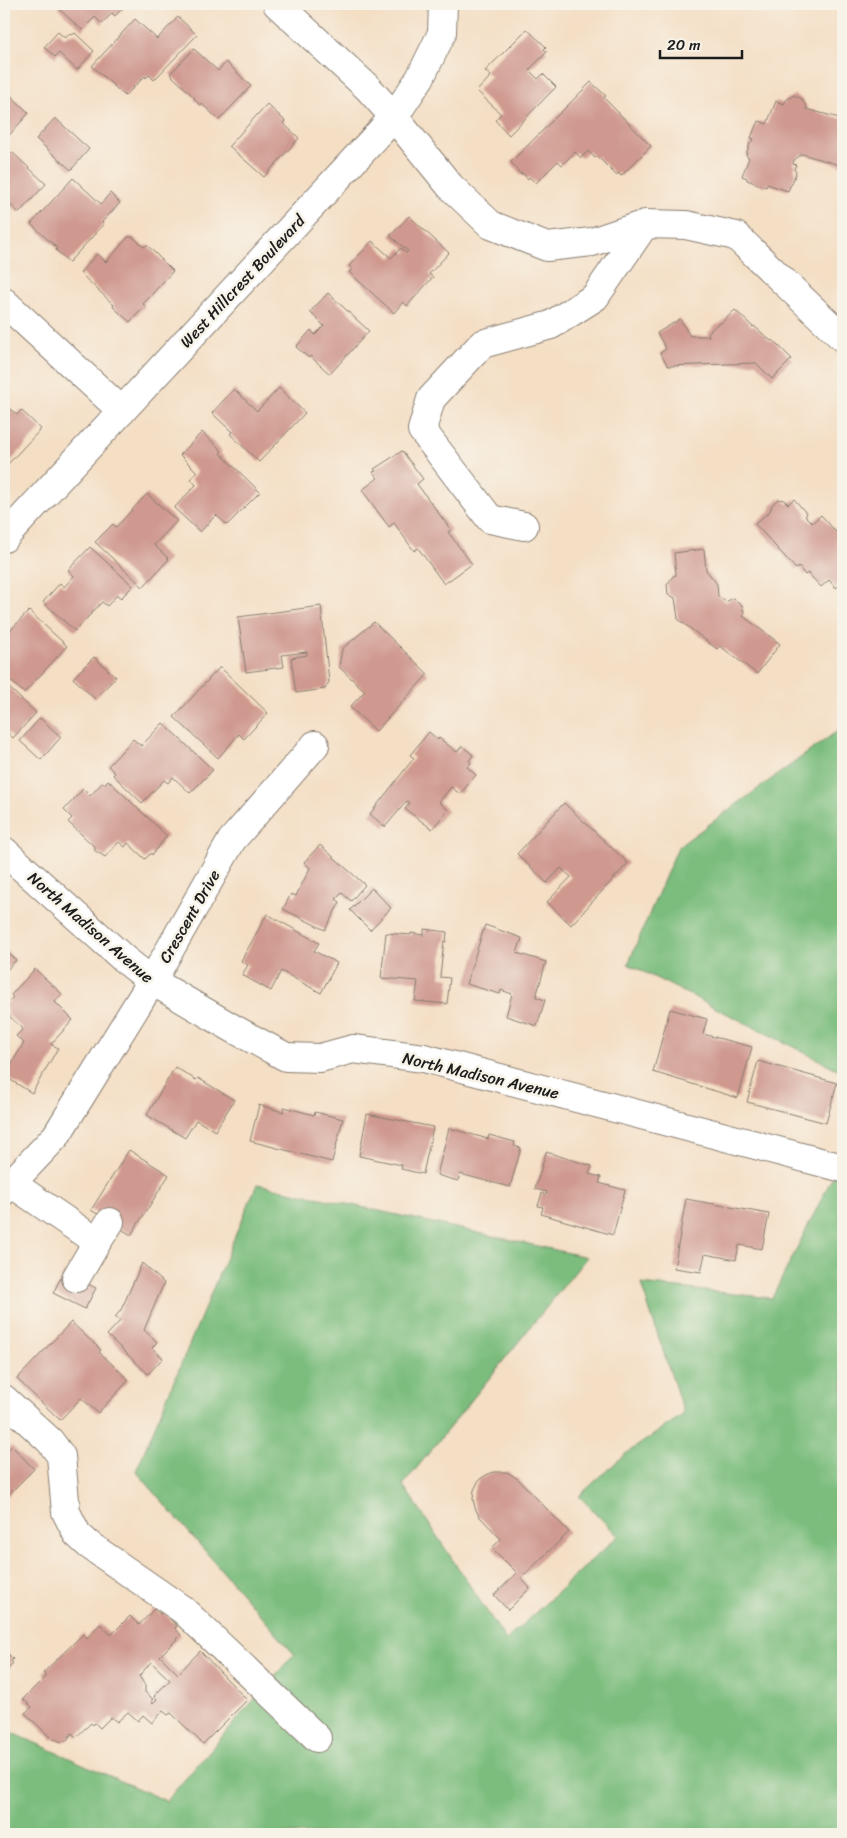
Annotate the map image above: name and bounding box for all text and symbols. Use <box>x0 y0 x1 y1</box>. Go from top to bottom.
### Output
scale bar <box>660 28 742 60</box>
text: 20 m <box>667 32 701 58</box>
street label: West Hillcrest Boulevard <box>172 207 313 355</box>
street label: North Madison Avenue <box>21 864 160 991</box>
street label: Crescent Drive <box>151 864 228 969</box>
street label: North Madison Avenue <box>400 1043 562 1108</box>

